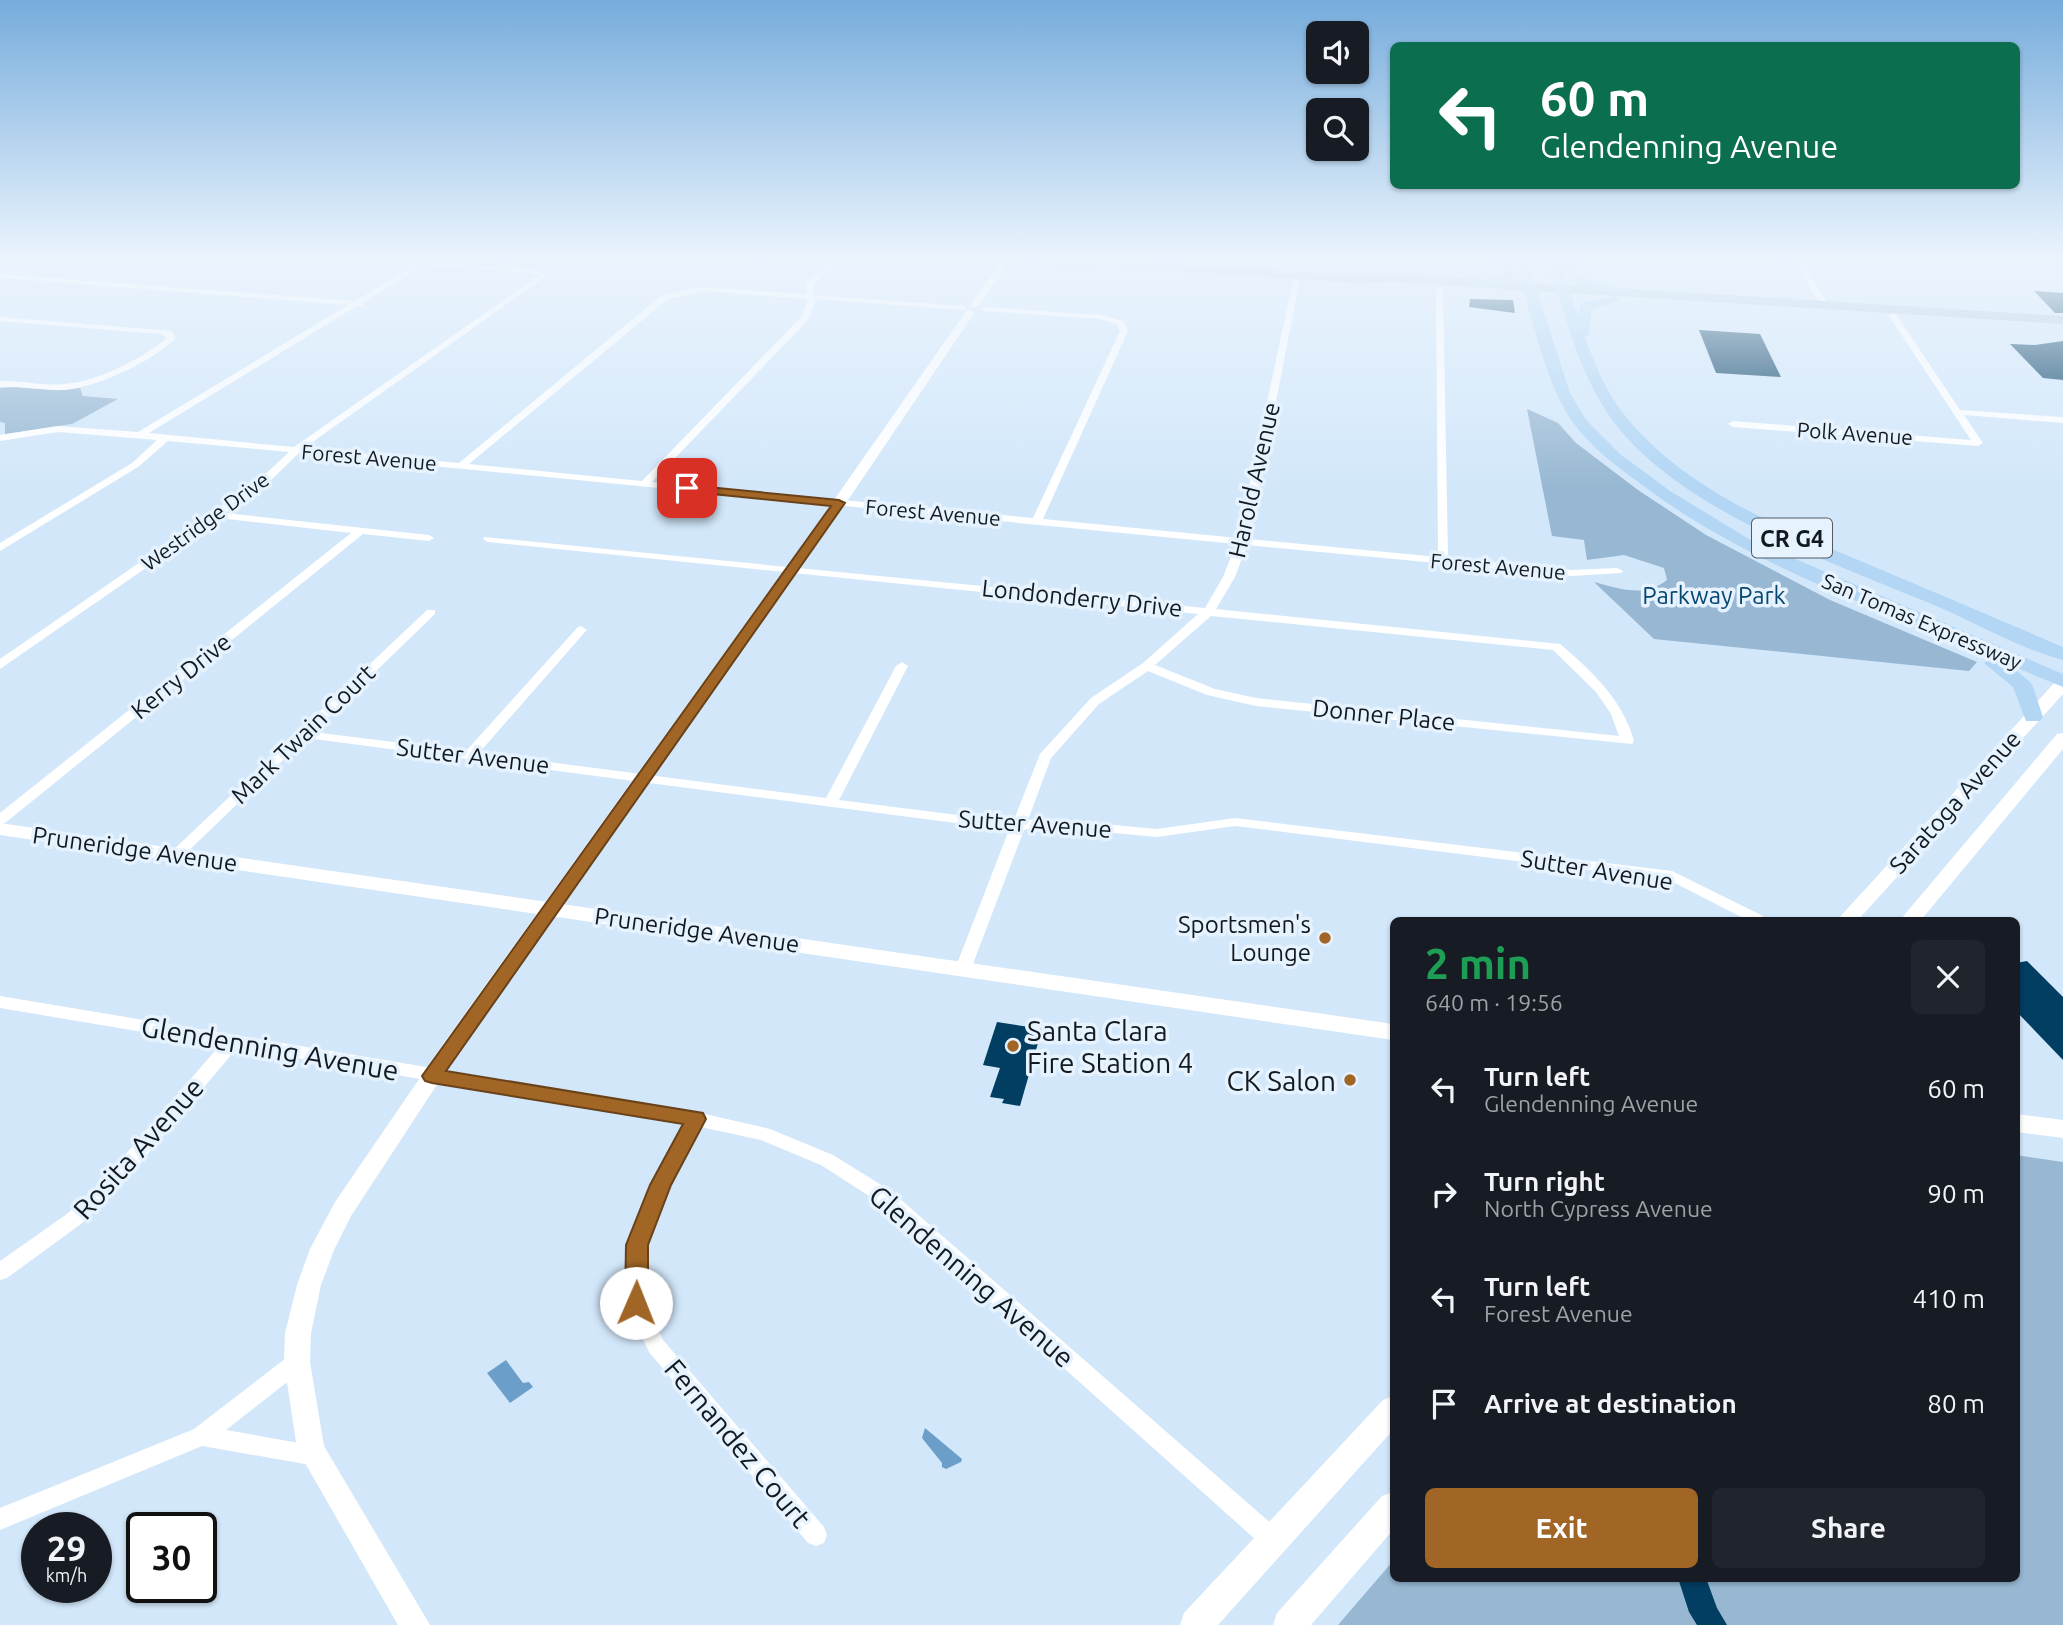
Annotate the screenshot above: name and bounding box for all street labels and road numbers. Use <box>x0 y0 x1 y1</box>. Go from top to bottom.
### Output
street label: Harold Avenue <box>1223 400 1285 560</box>
street label: Polk Avenue <box>1796 417 1914 449</box>
street label: Forest Avenue <box>300 439 438 475</box>
street label: Westridge Drive <box>137 467 273 575</box>
street label: Forest Avenue <box>864 494 1002 530</box>
road number: CR G4 <box>1752 518 1832 558</box>
street label: Forest Avenue <box>1429 548 1567 584</box>
street label: San Tomas Expressway <box>1819 568 2025 674</box>
street label: Londonderry Drive <box>980 574 1184 622</box>
street label: Kerry Drive <box>126 628 236 724</box>
street label: Mark Twain Court <box>226 658 381 809</box>
street label: Donner Place <box>1311 694 1457 736</box>
street label: Saratoga Avenue <box>1884 725 2026 879</box>
street label: Sutter Avenue <box>395 733 551 779</box>
street label: Sutter Avenue <box>957 805 1113 843</box>
street label: Pruneridge Avenue <box>31 821 239 877</box>
street label: Sutter Avenue <box>1519 845 1675 895</box>
street label: Pruneridge Avenue <box>593 902 801 958</box>
street label: Glendenning Avenue <box>139 1010 401 1086</box>
street label: Rosita Avenue <box>67 1071 209 1225</box>
street label: Glendenning Avenue <box>863 1179 1081 1373</box>
street label: Fernandez Court <box>659 1353 817 1533</box>

